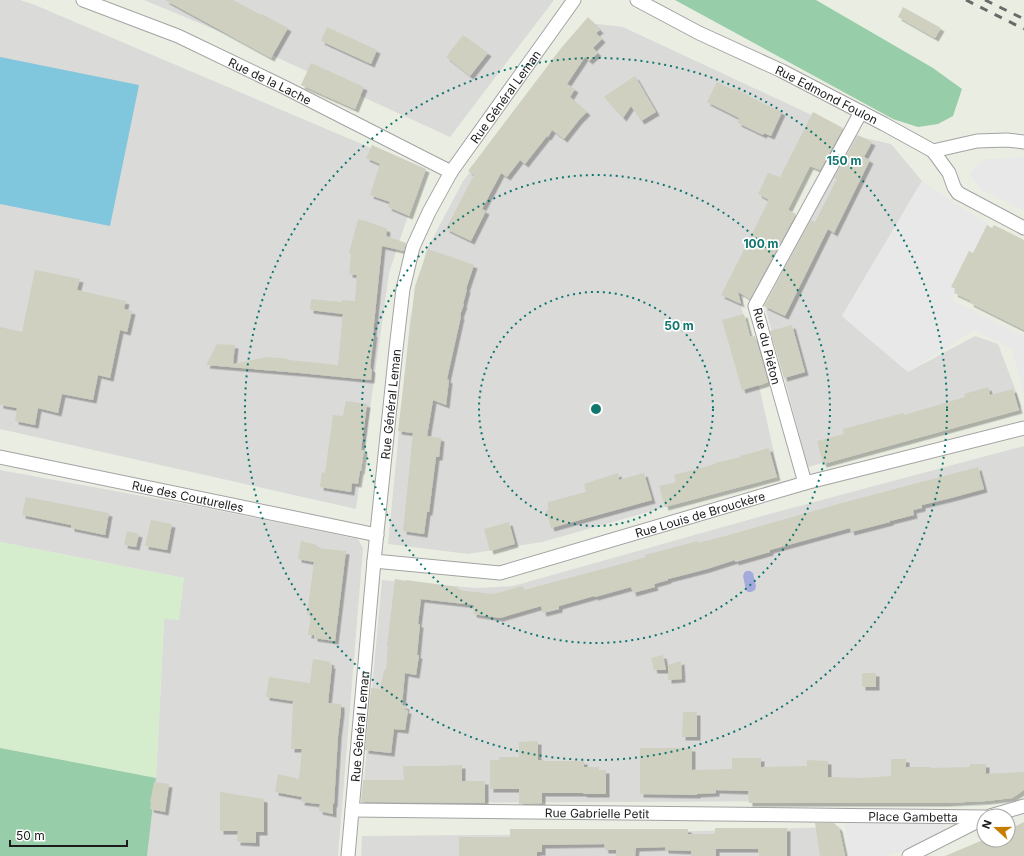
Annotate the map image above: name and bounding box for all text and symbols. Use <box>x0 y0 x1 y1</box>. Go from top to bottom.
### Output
street label: Rue Général Leman <box>467 47 543 146</box>
street label: Rue de la Lache <box>226 54 314 107</box>
street label: Rue Edmond Foulon <box>773 62 881 127</box>
text: 150 m <box>827 153 861 168</box>
text: 100 m <box>743 236 779 251</box>
street label: Rue du Piéton <box>750 306 784 386</box>
text: 50 m <box>664 318 694 333</box>
street label: Rue Général Leman <box>377 348 403 460</box>
centre of rings <box>589 402 603 416</box>
street label: Rue des Couturelles <box>131 477 245 515</box>
street label: Rue Louis de Brouckère <box>633 488 767 540</box>
street label: Rue Général Leman <box>347 671 372 782</box>
street label: Rue Gabrielle Petit <box>545 805 649 821</box>
street label: Place Gambetta <box>868 808 958 824</box>
north arrow <box>976 808 1016 848</box>
text: N <box>979 818 995 831</box>
scale bar <box>10 822 127 848</box>
text: 50 m <box>16 828 45 843</box>

